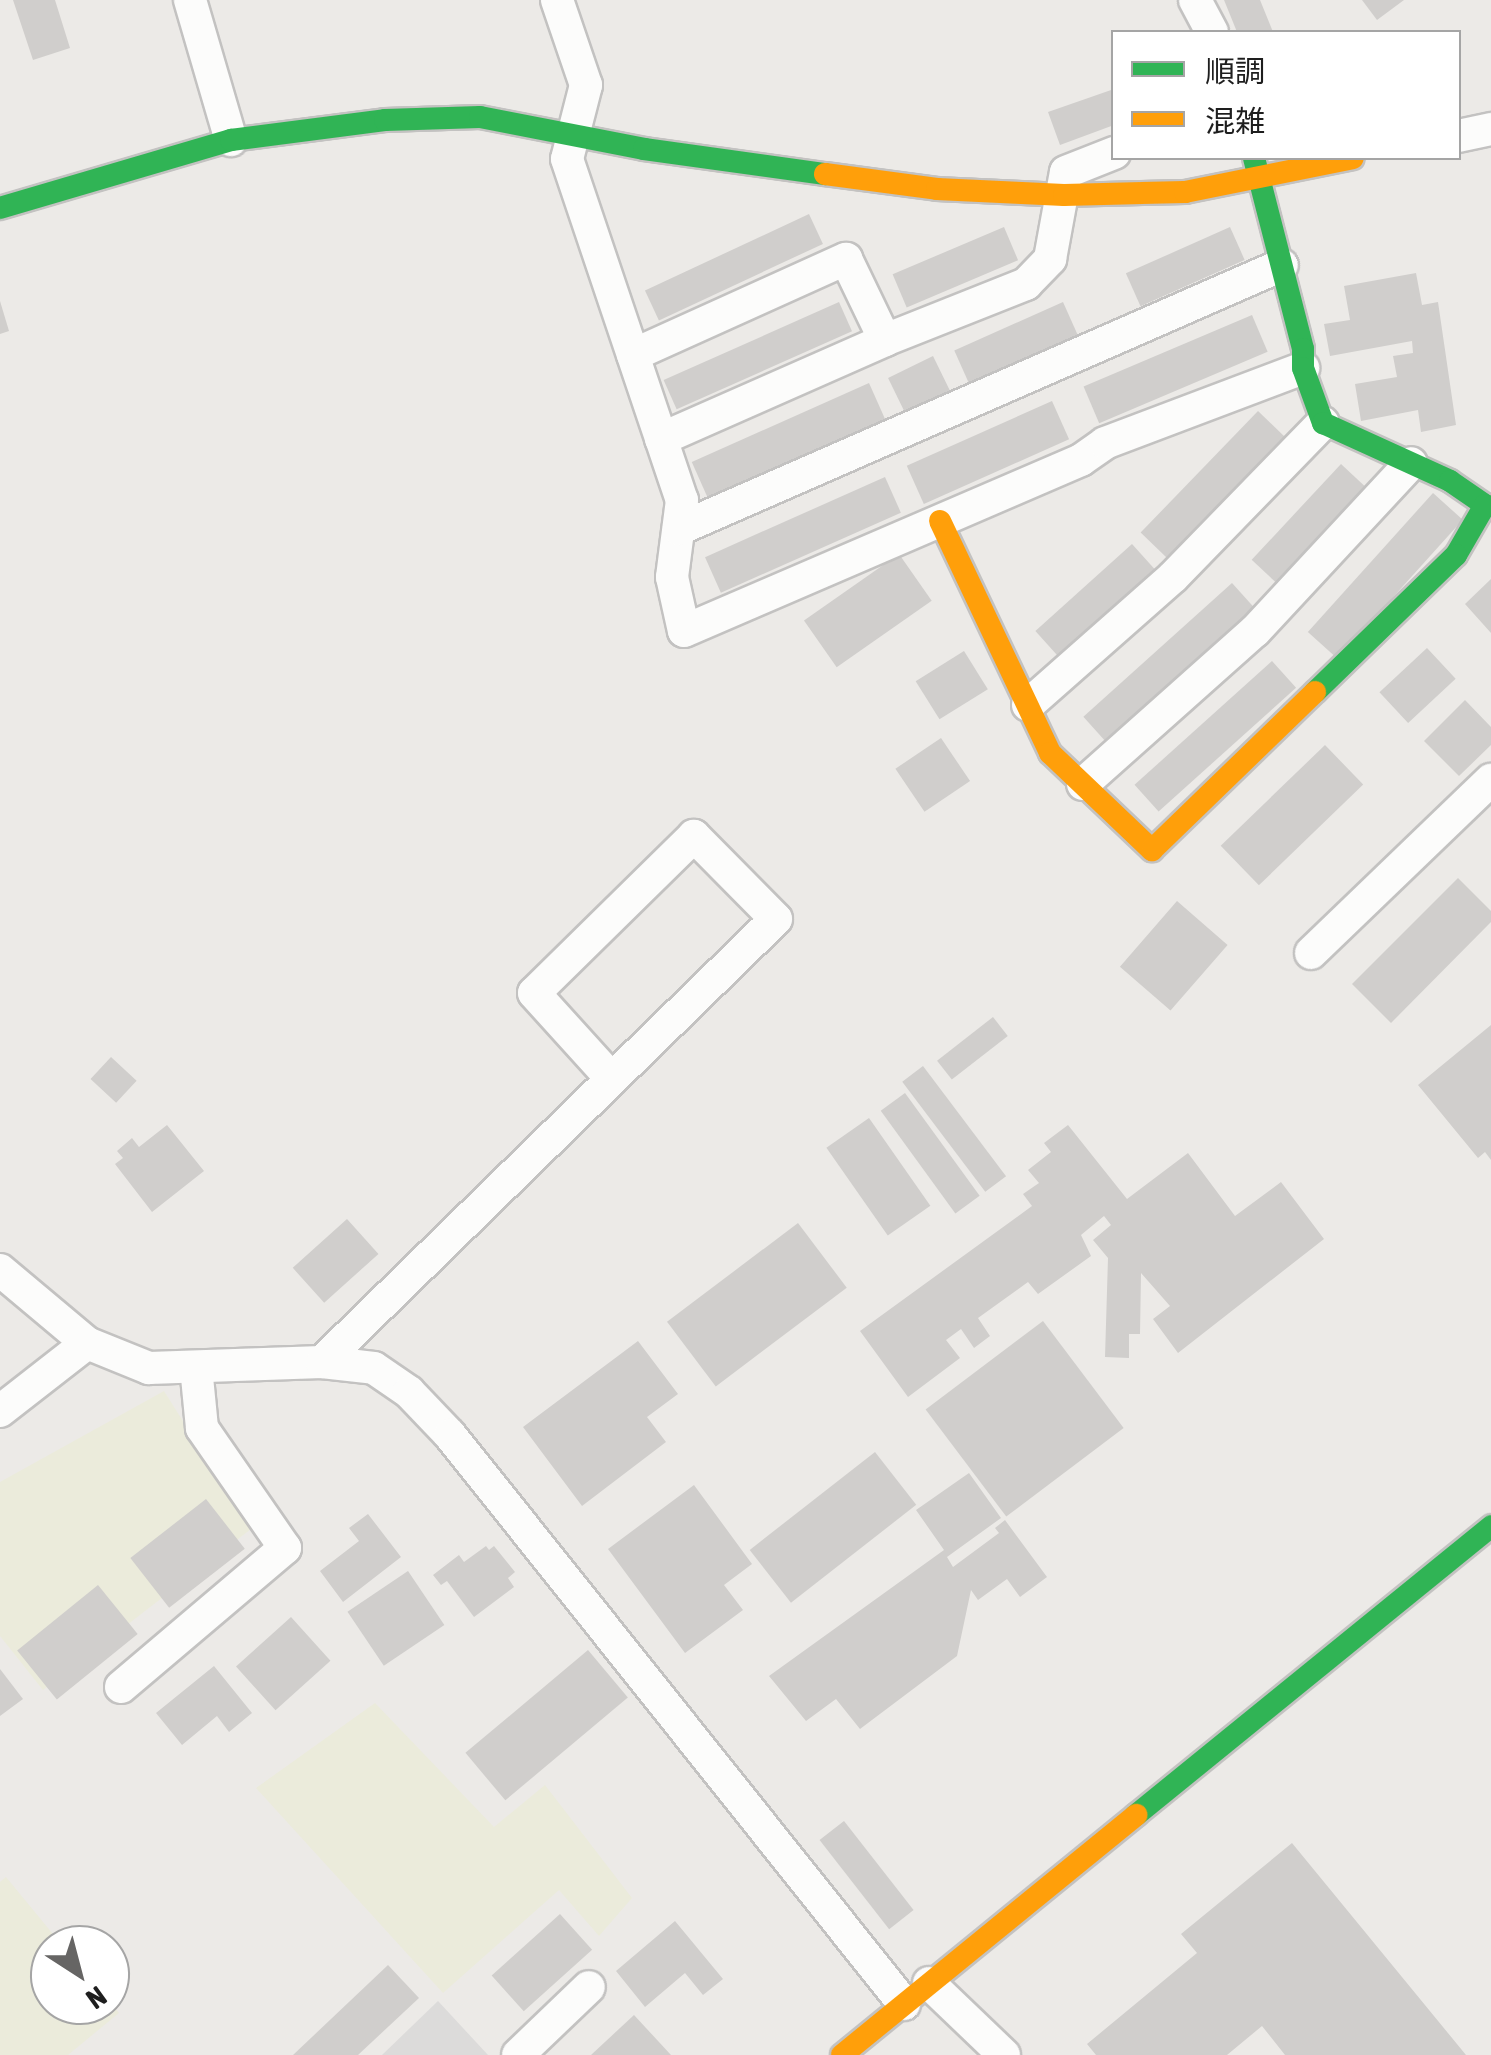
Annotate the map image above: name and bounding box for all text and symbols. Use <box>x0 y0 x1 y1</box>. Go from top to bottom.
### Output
legend <box>1111 30 1461 160</box>
text: 順調 <box>1205 54 1265 88</box>
text: 混雑 <box>1205 104 1265 138</box>
north arrow <box>30 1925 130 2025</box>
text: N <box>80 1980 113 2015</box>

